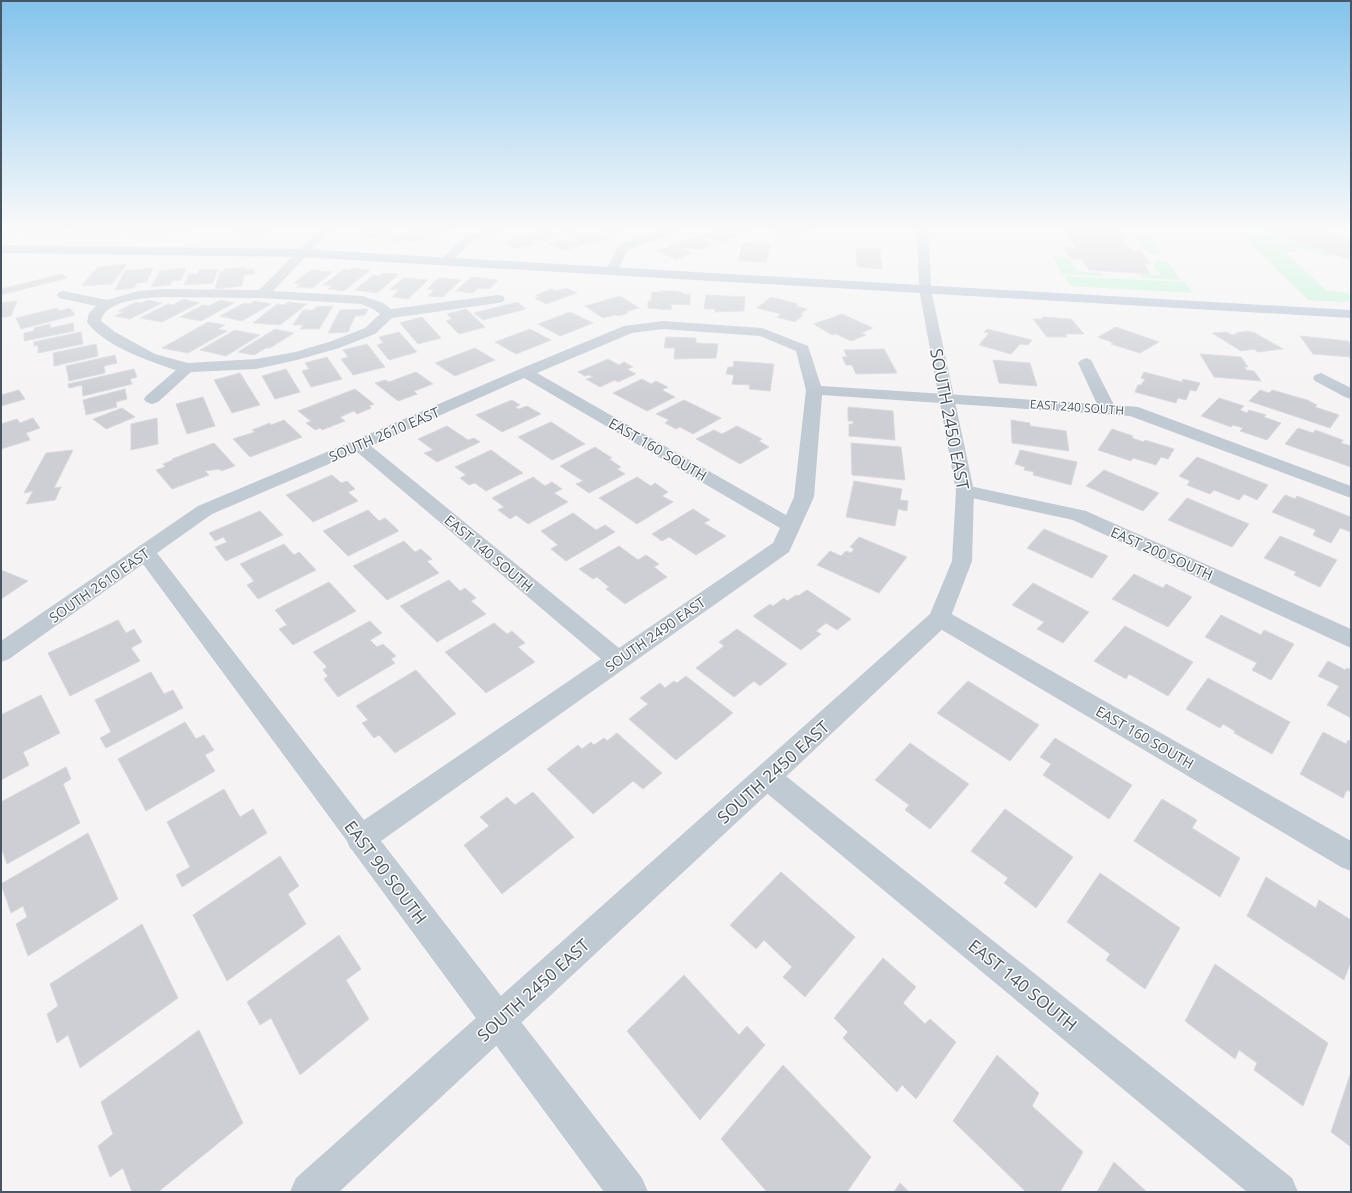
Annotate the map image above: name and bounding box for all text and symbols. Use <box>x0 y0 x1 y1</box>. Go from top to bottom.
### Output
street label: SOUTH 2450 EAST <box>925 346 975 492</box>
street label: EAST 240 SOUTH <box>1029 395 1125 419</box>
street label: SOUTH 2610 EAST <box>326 402 442 466</box>
street label: EAST 160 SOUTH <box>606 413 710 485</box>
street label: EAST 140 SOUTH <box>441 510 537 596</box>
street label: EAST 200 SOUTH <box>1108 522 1216 584</box>
street label: SOUTH 2610 EAST <box>45 543 153 627</box>
street label: SOUTH 2490 EAST <box>601 592 709 676</box>
street label: EAST 160 SOUTH <box>1093 701 1197 773</box>
street label: SOUTH 2450 EAST <box>712 715 834 829</box>
street label: EAST 90 SOUTH <box>340 816 432 928</box>
street label: SOUTH 2450 EAST <box>472 933 594 1047</box>
street label: EAST 140 SOUTH <box>964 934 1082 1036</box>

